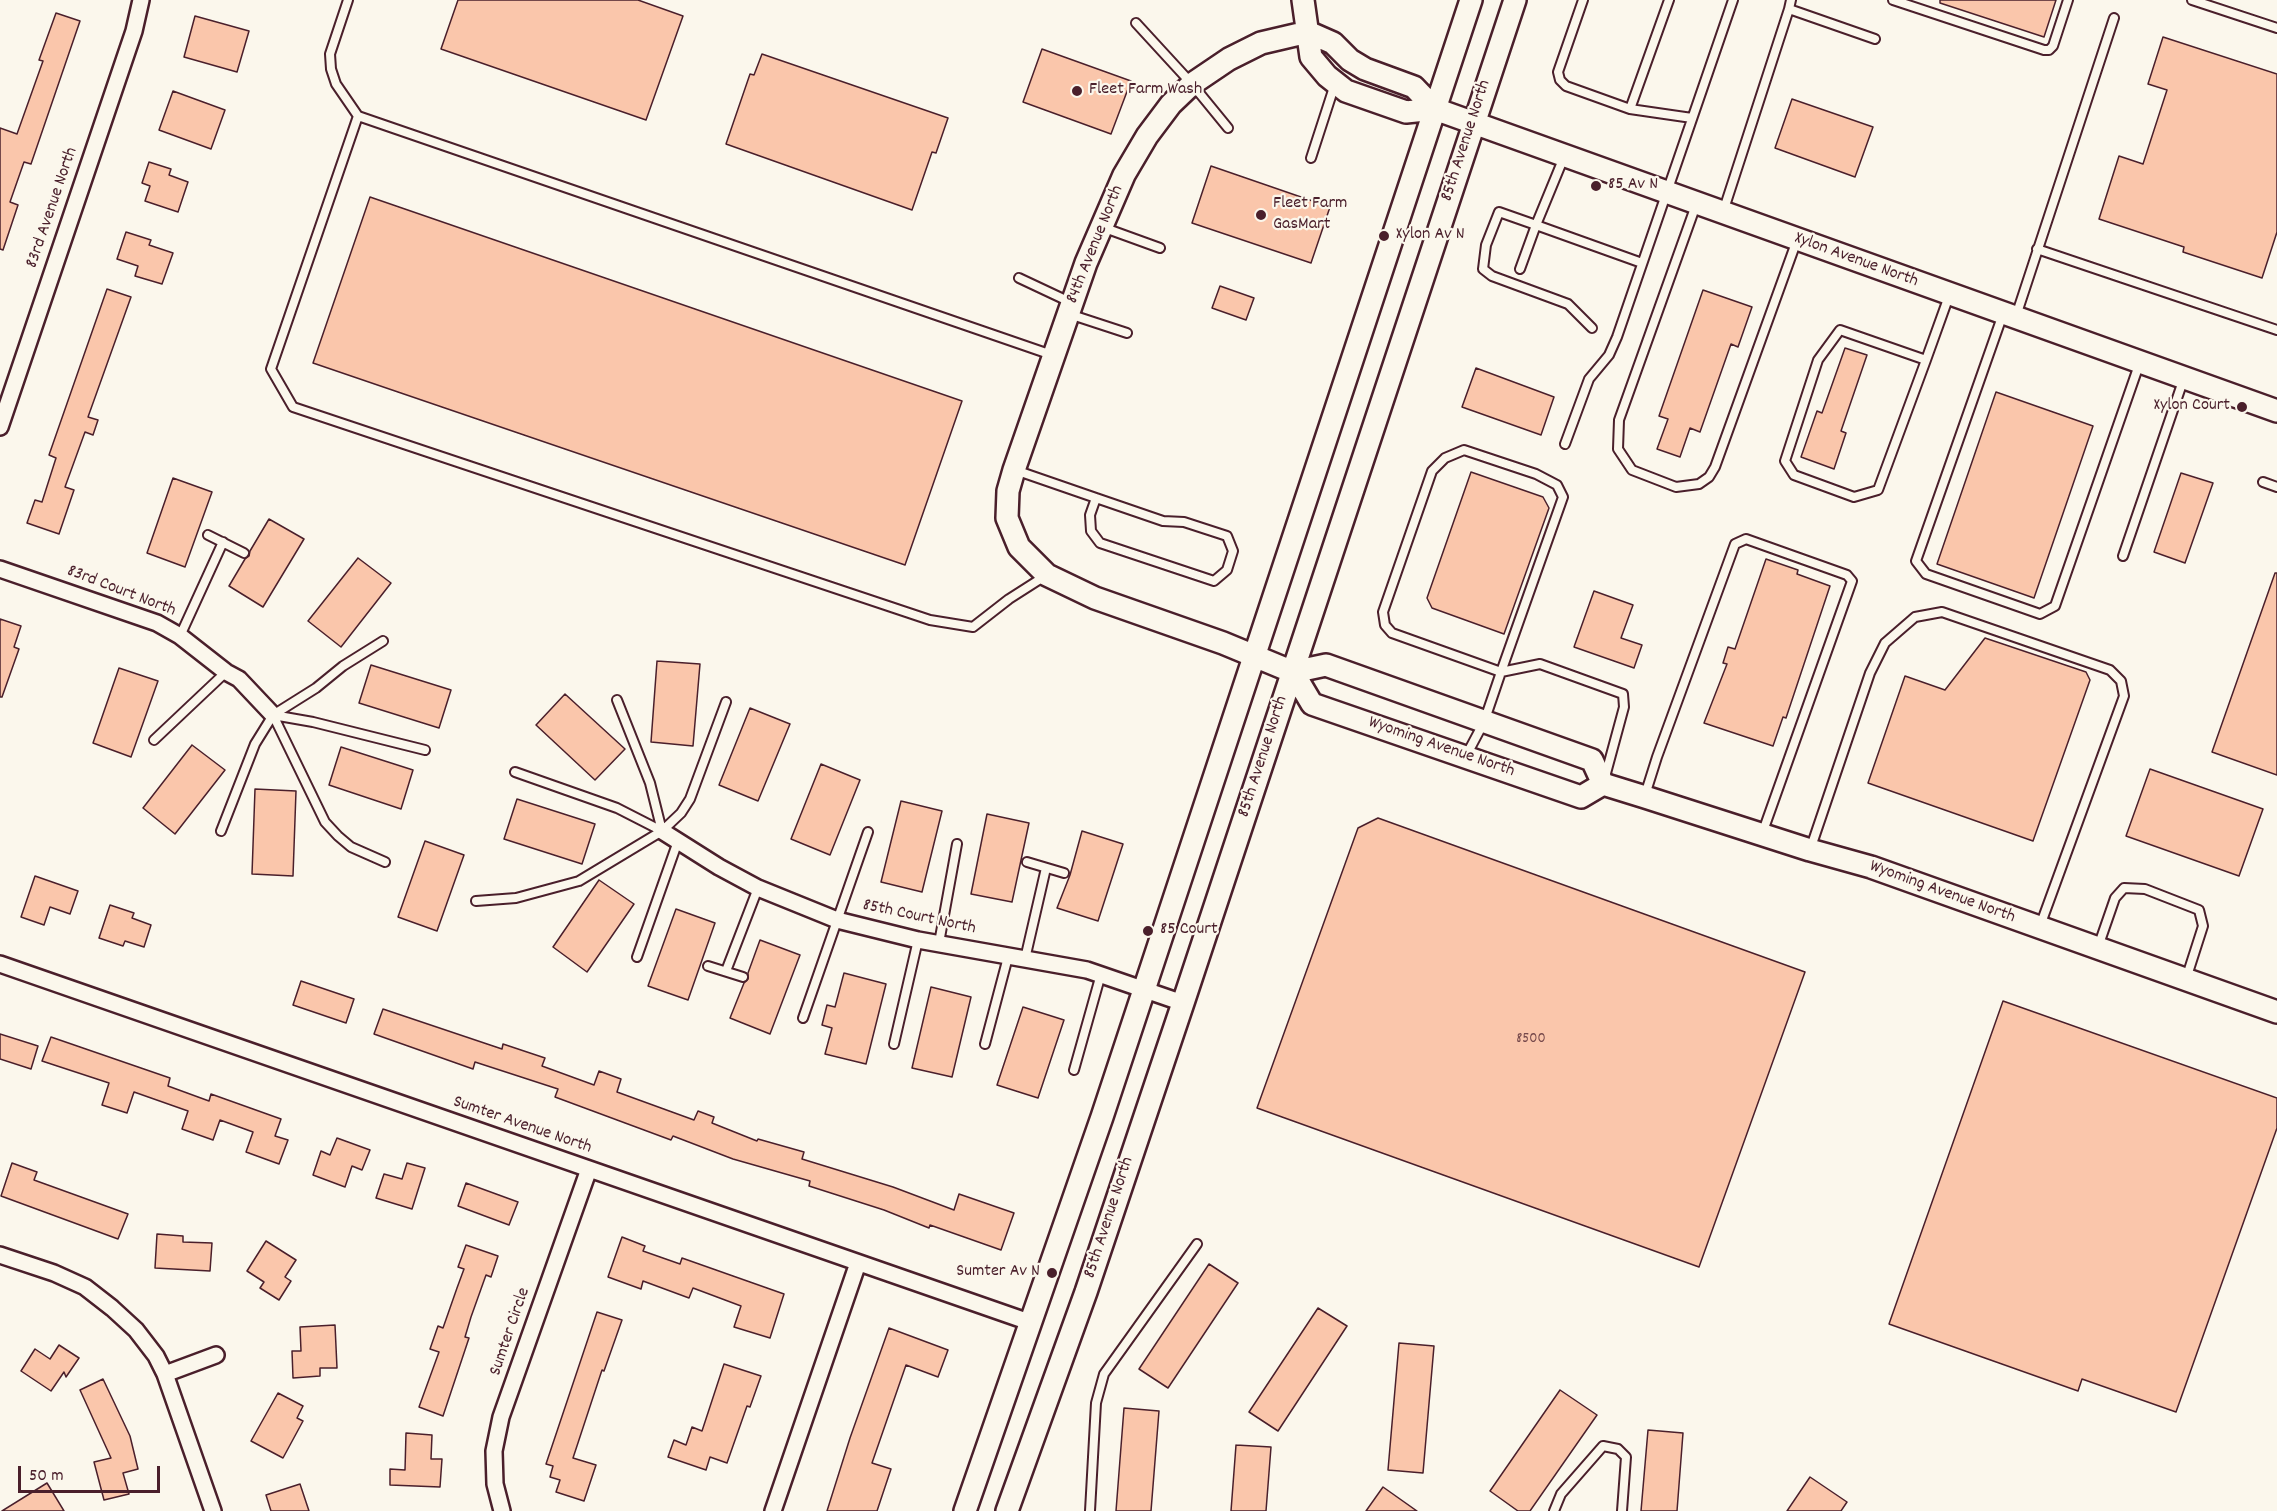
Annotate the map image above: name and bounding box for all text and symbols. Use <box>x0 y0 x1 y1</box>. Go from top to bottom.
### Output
street label: 85th Avenue North <box>1437 78 1497 204</box>
place label: Fleet Farm Wash <box>1089 80 1202 102</box>
marker: Fleet Farm Wash <box>1070 84 1084 98</box>
street label: 83rd Avenue North <box>22 145 84 271</box>
place label: 85 Av N <box>1608 175 1658 197</box>
marker: 85 Av N <box>1589 179 1603 193</box>
street label: 84th Avenue North <box>1062 183 1130 307</box>
place label: Fleet Farm GasMart <box>1273 194 1347 236</box>
marker: Fleet Farm GasMart <box>1254 208 1268 222</box>
place label: Xylon Av N <box>1396 225 1465 247</box>
marker: Xylon Av N <box>1377 229 1391 243</box>
street label: Xylon Avenue North <box>1791 229 1921 293</box>
place label: Xylon Court <box>2154 396 2230 418</box>
marker: Xylon Court <box>2235 400 2249 414</box>
street label: 83rd Court North <box>63 561 179 623</box>
street label: 85th Avenue North <box>1234 694 1294 820</box>
street label: Wyoming Avenue North <box>1365 713 1517 783</box>
street label: Wyoming Avenue North <box>1866 857 2018 929</box>
street label: 85th Court North <box>860 895 978 941</box>
place label: 85 Court <box>1160 920 1218 942</box>
marker: 85 Court <box>1141 924 1155 938</box>
house number: 8500 <box>1516 1031 1546 1049</box>
street label: Sumter Avenue North <box>450 1092 594 1160</box>
street label: 85th Avenue North <box>1080 1155 1140 1281</box>
place label: Sumter Av N <box>956 1262 1040 1284</box>
marker: Sumter Av N <box>1045 1266 1059 1280</box>
street label: Sumter Circle <box>486 1285 536 1379</box>
scale bar <box>21 1454 164 1492</box>
text: 50 m <box>29 1464 64 1489</box>

